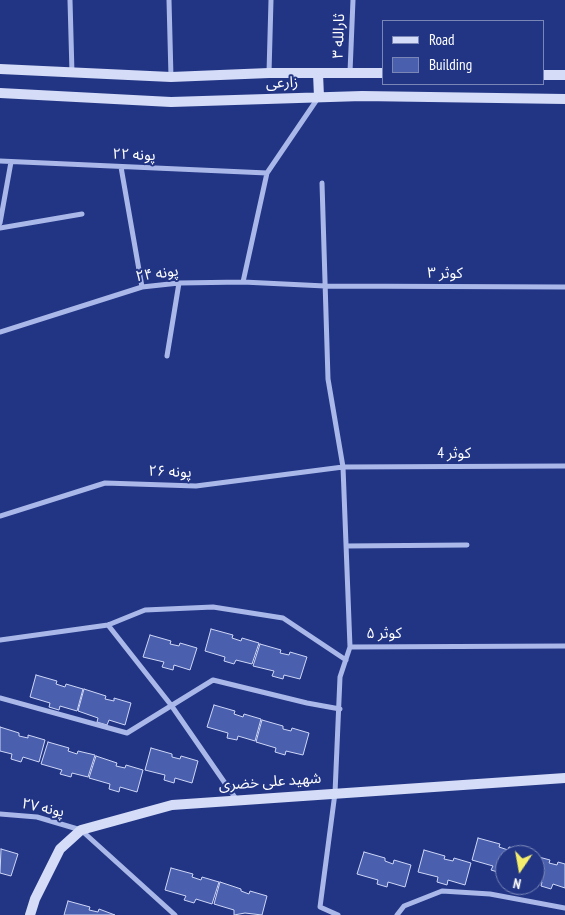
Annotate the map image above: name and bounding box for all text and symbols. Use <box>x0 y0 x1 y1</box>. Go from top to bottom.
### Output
street label: ثارالله ۳ <box>329 13 349 59</box>
legend <box>382 20 545 85</box>
text: Road <box>429 30 455 49</box>
text: Building <box>429 55 472 74</box>
street label: زارعی <box>265 73 299 93</box>
street label: پونه ۲۲ <box>112 145 156 165</box>
street label: پونه ۲۴ <box>134 262 180 286</box>
street label: کوثر ۳ <box>427 265 463 283</box>
street label: کوثر 4 <box>437 445 471 463</box>
street label: پونه ۲۶ <box>148 462 192 482</box>
street label: کوثر ۵ <box>366 625 402 643</box>
street label: شهید علی خضری <box>218 769 322 795</box>
street label: پونه ۲۷ <box>20 795 66 821</box>
north arrow <box>495 845 545 895</box>
text: N <box>512 874 523 893</box>

